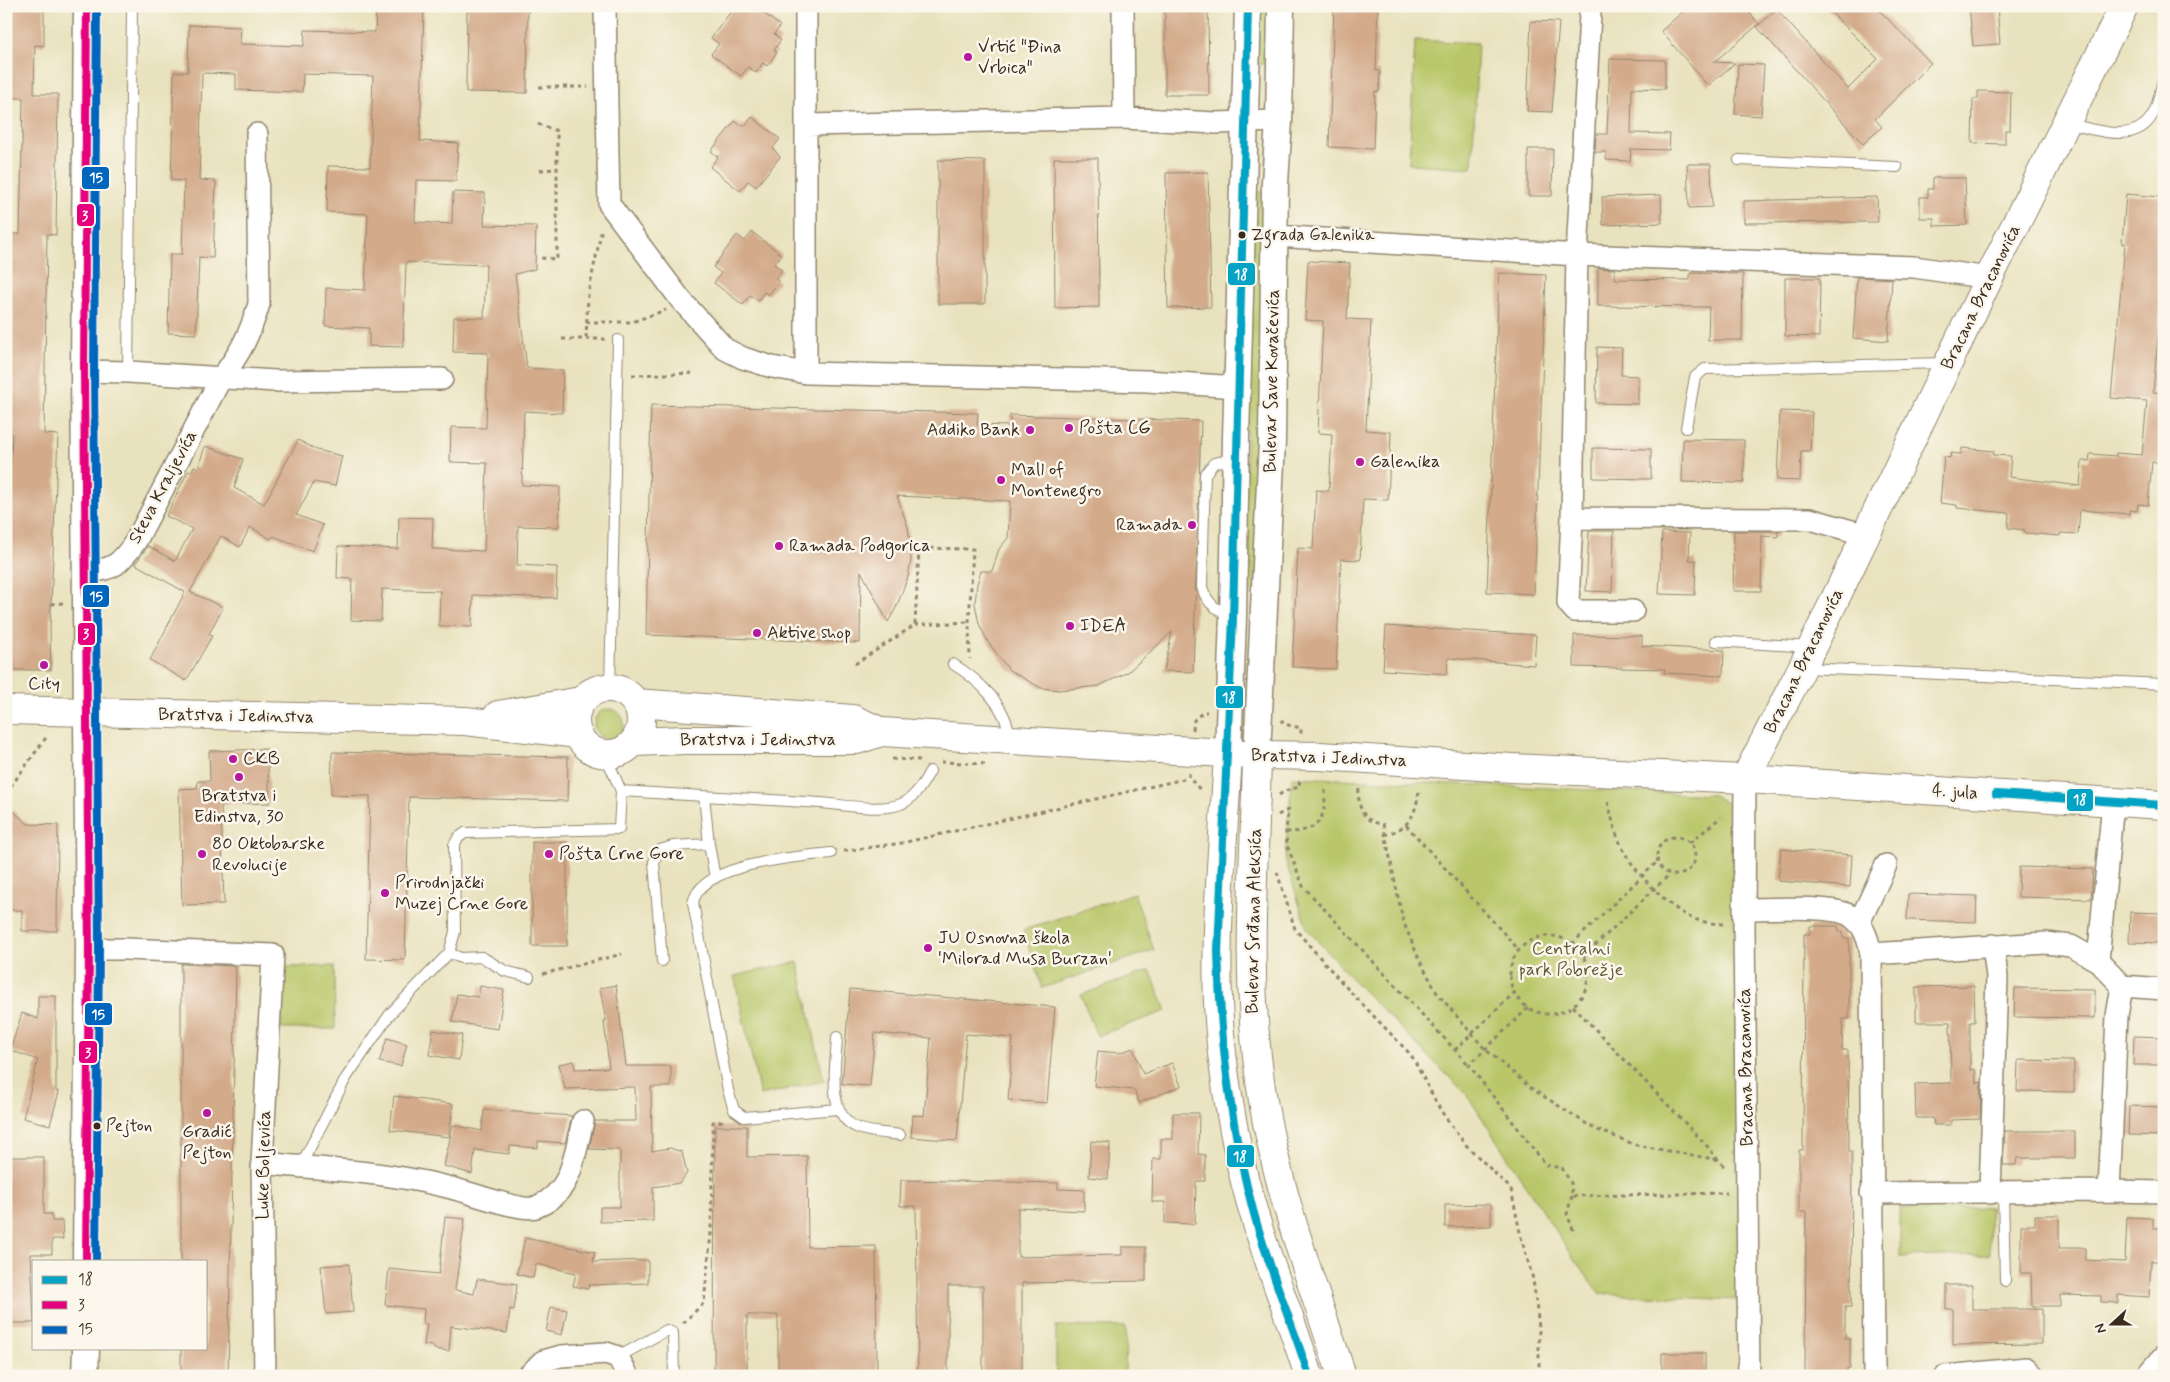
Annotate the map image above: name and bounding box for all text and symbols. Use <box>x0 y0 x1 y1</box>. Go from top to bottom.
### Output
place label: Vrtić "Đina Vrbica" <box>978 35 1061 80</box>
marker: Vrtić "Đina Vrbica" <box>962 51 974 63</box>
line badge: 15 <box>81 166 110 190</box>
text: 15 <box>89 169 103 187</box>
line badge: 3 <box>76 203 95 227</box>
text: 3 <box>82 207 89 225</box>
street label: Bracana Bracanovića <box>1935 221 2027 373</box>
place label: Zgrada Galenika <box>1251 224 1376 249</box>
marker: Zgrada Galenika <box>1237 230 1247 240</box>
line badge: 18 <box>1227 262 1256 286</box>
text: 18 <box>1234 266 1248 284</box>
street label: Bulevar Save Kovačevića <box>1258 289 1286 473</box>
place label: Pošta CG <box>1079 416 1151 440</box>
place label: Addiko Bank <box>927 418 1020 442</box>
marker: Pošta CG <box>1063 422 1075 434</box>
marker: Addiko Bank <box>1024 424 1036 436</box>
street label: Steva Kraljevića <box>123 426 203 548</box>
place label: Galenika <box>1370 450 1440 474</box>
marker: Galenika <box>1354 456 1366 468</box>
place label: Mall of Montenegro <box>1011 458 1101 505</box>
marker: Mall of Montenegro <box>995 474 1007 486</box>
place label: Ramada <box>1116 513 1182 537</box>
marker: Ramada <box>1186 519 1198 531</box>
place label: Ramada Podgorica <box>789 534 930 559</box>
marker: Ramada Podgorica <box>773 540 785 552</box>
line badge: 15 <box>82 584 110 608</box>
street label: Bracana Bracanovića <box>1758 585 1850 737</box>
text: 15 <box>89 588 103 606</box>
place label: IDEA <box>1080 614 1126 638</box>
marker: IDEA <box>1064 620 1076 632</box>
place label: Aktive shop <box>767 621 851 645</box>
line badge: 3 <box>77 622 96 646</box>
text: 3 <box>83 625 90 643</box>
marker: Aktive shop <box>751 627 763 639</box>
marker: City <box>38 659 50 671</box>
place label: City <box>28 672 60 696</box>
line badge: 18 <box>1215 685 1244 709</box>
text: 18 <box>1222 689 1236 707</box>
street label: Bratstva i Jedinstva <box>158 703 314 729</box>
street label: Bratstva i Jedinstva <box>680 728 836 752</box>
street label: Bratstva i Jedinstva <box>1251 743 1407 773</box>
place label: CKB <box>243 747 280 771</box>
marker: CKB <box>227 753 239 765</box>
marker: Bratstva i Edinstva, 30 <box>233 771 245 783</box>
street label: 4. jula <box>1931 778 1979 806</box>
place label: Bratstva i Edinstva, 30 <box>194 784 284 829</box>
line badge: 18 <box>2066 788 2094 812</box>
text: 18 <box>2073 791 2087 809</box>
street label: Bulevar Srđana Aleksića <box>1240 828 1268 1014</box>
place label: 80 Oktobarske Revolucije <box>212 832 325 877</box>
place label: Pošta Crne Gore <box>559 842 684 866</box>
marker: 80 Oktobarske Revolucije <box>196 848 208 860</box>
marker: Pošta Crne Gore <box>543 848 555 860</box>
place label: Prirodnjački Muzej Crne Gore <box>395 871 528 916</box>
marker: Prirodnjački Muzej Crne Gore <box>379 887 391 899</box>
place label: JU Osnovna škola 'Milorad Musa Burzan' <box>938 926 1112 971</box>
park label: Centralni park Pobrežje <box>1519 937 1623 982</box>
marker: JU Osnovna škola 'Milorad Musa Burzan' <box>922 942 934 954</box>
street label: Bracana Bracanovića <box>1733 988 1759 1146</box>
line badge: 15 <box>84 1002 113 1026</box>
text: 15 <box>91 1006 105 1024</box>
line badge: 3 <box>78 1040 98 1064</box>
text: 3 <box>85 1044 92 1062</box>
marker: Gradić Pejton <box>201 1107 213 1119</box>
street label: Luke Boljevića <box>251 1110 277 1220</box>
place label: Pejton <box>106 1115 152 1138</box>
place label: Gradić Pejton <box>182 1120 232 1165</box>
marker: Pejton <box>92 1121 102 1131</box>
line badge: 18 <box>1226 1144 1255 1168</box>
text: 18 <box>1233 1148 1247 1166</box>
legend <box>32 1260 208 1350</box>
text: 18 <box>78 1270 93 1290</box>
text: 3 <box>78 1296 85 1316</box>
north arrow <box>2088 1300 2138 1350</box>
text: 15 <box>78 1320 93 1340</box>
text: N <box>2091 1321 2111 1336</box>

